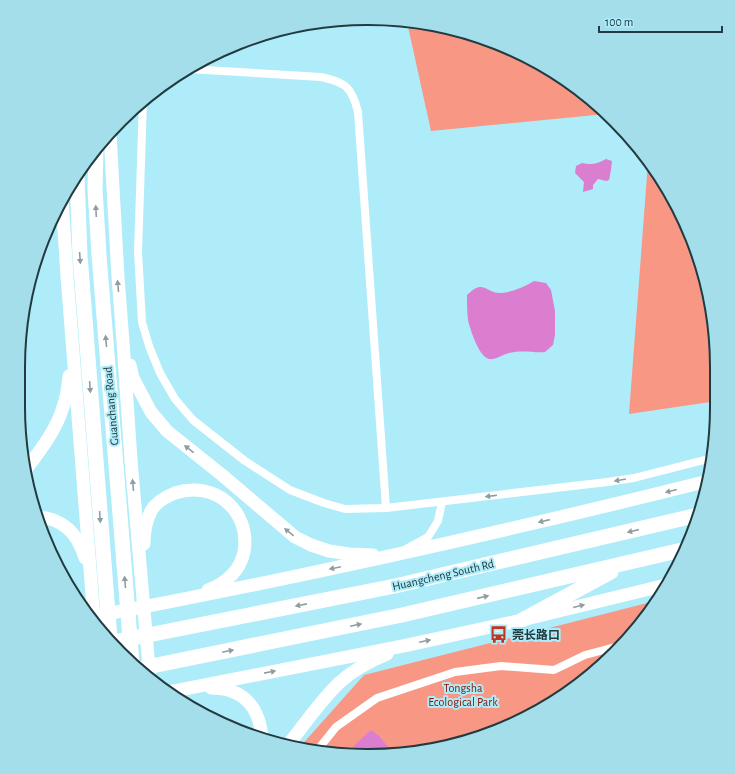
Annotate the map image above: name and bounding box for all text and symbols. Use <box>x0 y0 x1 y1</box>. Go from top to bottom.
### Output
scale bar <box>599 8 722 34</box>
text: 100 m <box>605 16 633 28</box>
one-way arrow <box>93 205 100 217</box>
one-way arrow <box>77 252 84 264</box>
one-way arrow <box>115 280 122 292</box>
one-way arrow <box>102 335 109 347</box>
street label: Guanchang Road <box>102 366 120 446</box>
one-way arrow <box>87 381 94 393</box>
one-way arrow <box>183 444 194 453</box>
one-way arrow <box>613 477 626 483</box>
one-way arrow <box>130 479 136 491</box>
one-way arrow <box>664 488 677 494</box>
one-way arrow <box>485 493 497 499</box>
one-way arrow <box>97 511 104 523</box>
one-way arrow <box>538 519 550 525</box>
one-way arrow <box>283 528 294 536</box>
one-way arrow <box>627 528 639 534</box>
street label: Huangcheng South Rd <box>391 557 495 593</box>
one-way arrow <box>329 565 342 571</box>
one-way arrow <box>122 576 129 588</box>
one-way arrow <box>476 593 489 599</box>
one-way arrow <box>295 602 307 608</box>
one-way arrow <box>573 603 585 609</box>
one-way arrow <box>350 621 362 627</box>
bus stop icon: 莞长路口 <box>489 625 509 645</box>
place label: 莞长路口 <box>512 628 560 641</box>
one-way arrow <box>419 638 431 644</box>
one-way arrow <box>222 647 234 653</box>
one-way arrow <box>264 669 276 675</box>
park label: Tongsha Ecological Park <box>428 682 498 708</box>

